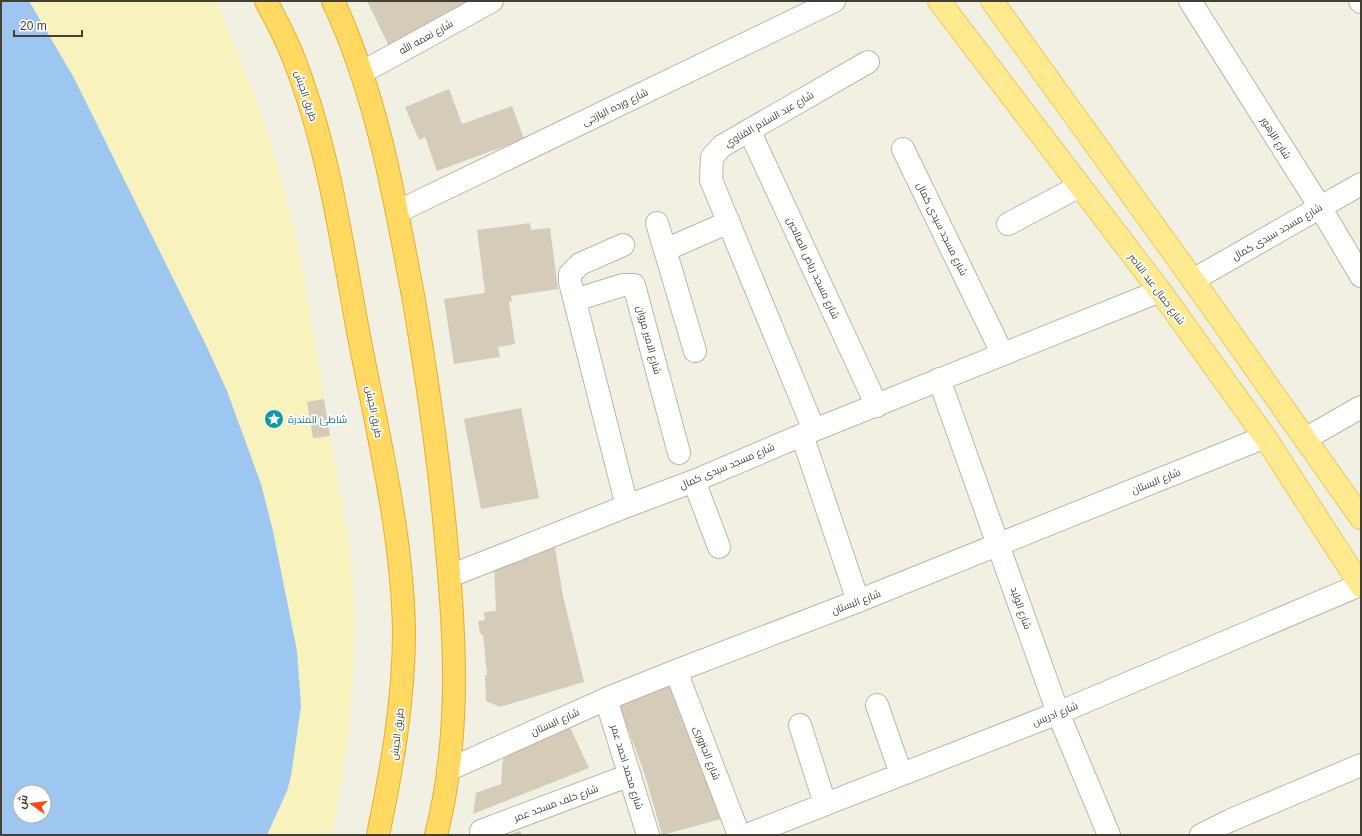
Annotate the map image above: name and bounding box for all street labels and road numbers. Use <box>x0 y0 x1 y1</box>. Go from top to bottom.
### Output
street label: شارع نعمه الله <box>396 16 455 57</box>
street label: طريق الجيش <box>292 69 319 123</box>
street label: شارع ورده اليازجى <box>580 86 650 129</box>
street label: شارع عبد السلام القناوي <box>722 89 817 151</box>
street label: شارع الزهور <box>1258 114 1293 161</box>
street label: شارع مسجد سيدى كمال <box>914 181 969 278</box>
street label: شارع مسجد سيدى كمال <box>1230 202 1325 263</box>
street label: شارع مسجد رياض الصالحين <box>784 216 841 321</box>
street label: شارع جمال عبد الناصر <box>1125 251 1187 327</box>
street label: شارع الامير مروان <box>634 304 663 376</box>
street label: طريق الجيش <box>363 385 384 439</box>
street label: شارع مسجد سيدى كمال <box>678 441 777 492</box>
street label: شارع البستان <box>1130 466 1182 497</box>
street label: شارع الوليد <box>1008 585 1033 631</box>
street label: شارع البستان <box>830 588 882 617</box>
street label: شارع ادريس <box>1031 700 1080 729</box>
street label: شارع البستان <box>529 706 581 738</box>
street label: طريق الجيش <box>388 707 407 761</box>
street label: شارع محمد احمد عمر <box>608 722 645 811</box>
street label: شارع الجنزورى <box>691 725 722 782</box>
street label: شارع خلف مسجد عمر <box>511 783 600 825</box>

